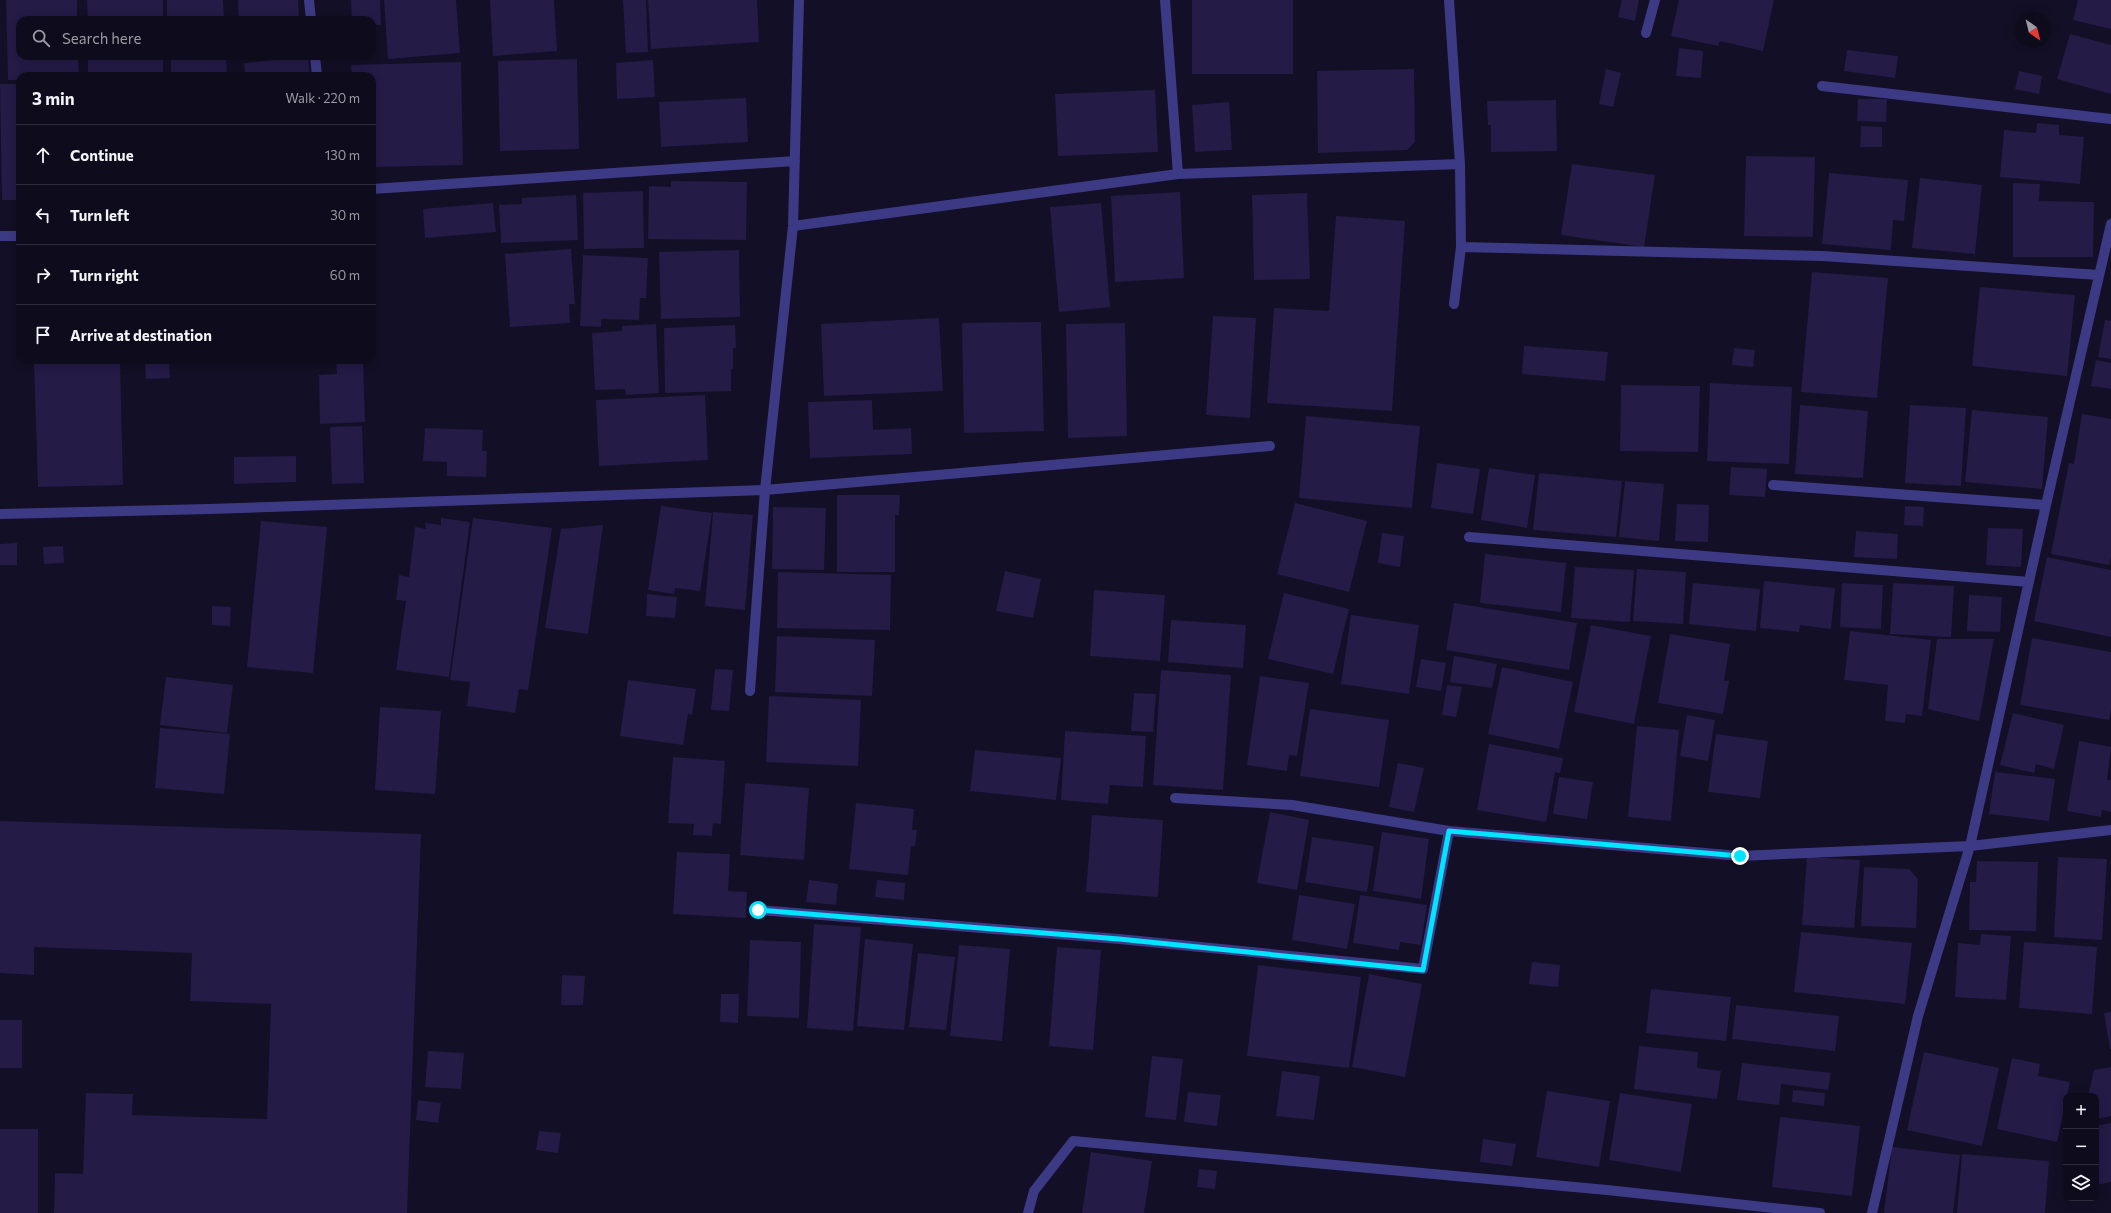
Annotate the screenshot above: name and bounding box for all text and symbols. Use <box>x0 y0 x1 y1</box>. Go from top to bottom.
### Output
north arrow <box>2015 12 2051 48</box>
search box <box>16 16 376 60</box>
icon: search <box>30 27 52 49</box>
text: Search here <box>62 29 141 47</box>
text: 3 min <box>32 88 75 109</box>
text: Walk · 220 m <box>286 90 360 106</box>
icon: ahead <box>32 144 54 166</box>
text: Continue <box>70 146 134 164</box>
text: 130 m <box>325 147 360 163</box>
icon: left <box>32 204 54 226</box>
text: Turn left <box>70 206 129 224</box>
text: 30 m <box>330 207 360 223</box>
icon: right <box>32 264 54 286</box>
text: Turn right <box>70 266 139 284</box>
text: 60 m <box>330 267 360 283</box>
icon: arrive <box>32 324 54 346</box>
text: Arrive at destination <box>70 326 212 344</box>
route end <box>1731 847 1749 865</box>
route start <box>749 901 767 919</box>
map controls <box>2063 1093 2099 1201</box>
button: + <box>2063 1093 2099 1129</box>
button: − <box>2063 1129 2099 1165</box>
button: layers <box>2063 1165 2099 1201</box>

